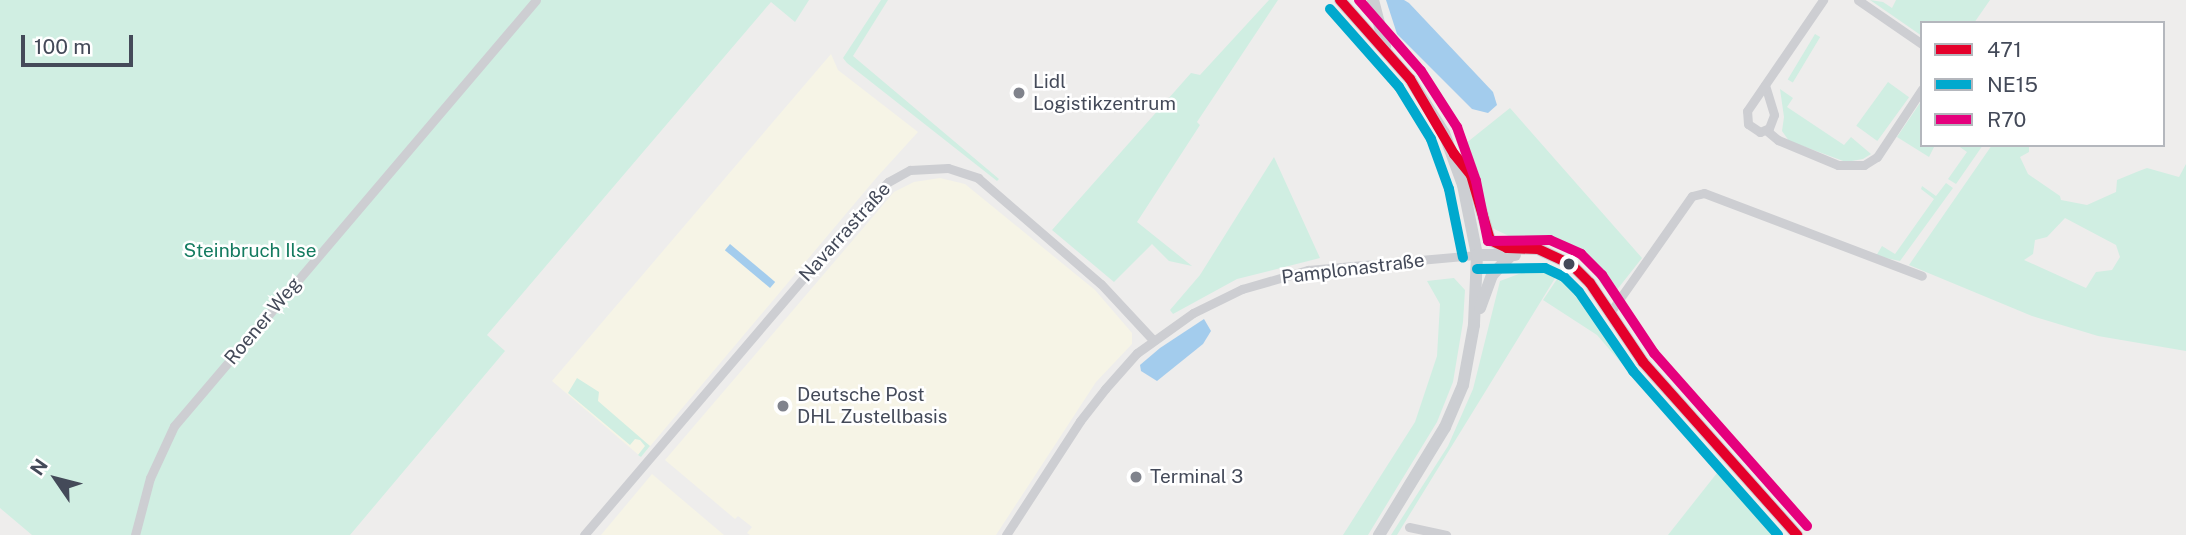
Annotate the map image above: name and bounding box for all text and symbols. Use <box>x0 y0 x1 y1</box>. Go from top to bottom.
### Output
scale bar <box>24 21 136 65</box>
legend <box>1920 21 2165 147</box>
text: 100 m <box>34 34 91 59</box>
text: 471 <box>1987 37 2022 62</box>
place label: Lidl Logistikzentrum <box>1033 71 1176 115</box>
text: NE15 <box>1987 72 2038 97</box>
marker: Lidl Logistikzentrum <box>1011 85 1027 101</box>
text: R70 <box>1987 107 2026 132</box>
street label: Navarrastraße <box>795 178 895 286</box>
park label: Steinbruch Ilse <box>184 240 316 262</box>
street label: Pamplonastraße <box>1280 249 1426 289</box>
unlabelled marker <box>1562 257 1576 271</box>
street label: Roener Weg <box>220 272 306 370</box>
place label: Deutsche Post DHL Zustellbasis <box>797 384 947 428</box>
marker: Deutsche Post DHL Zustellbasis <box>775 398 791 414</box>
north arrow <box>21 444 91 514</box>
text: N <box>26 455 52 479</box>
place label: Terminal 3 <box>1150 466 1243 488</box>
marker: Terminal 3 <box>1128 469 1144 485</box>

